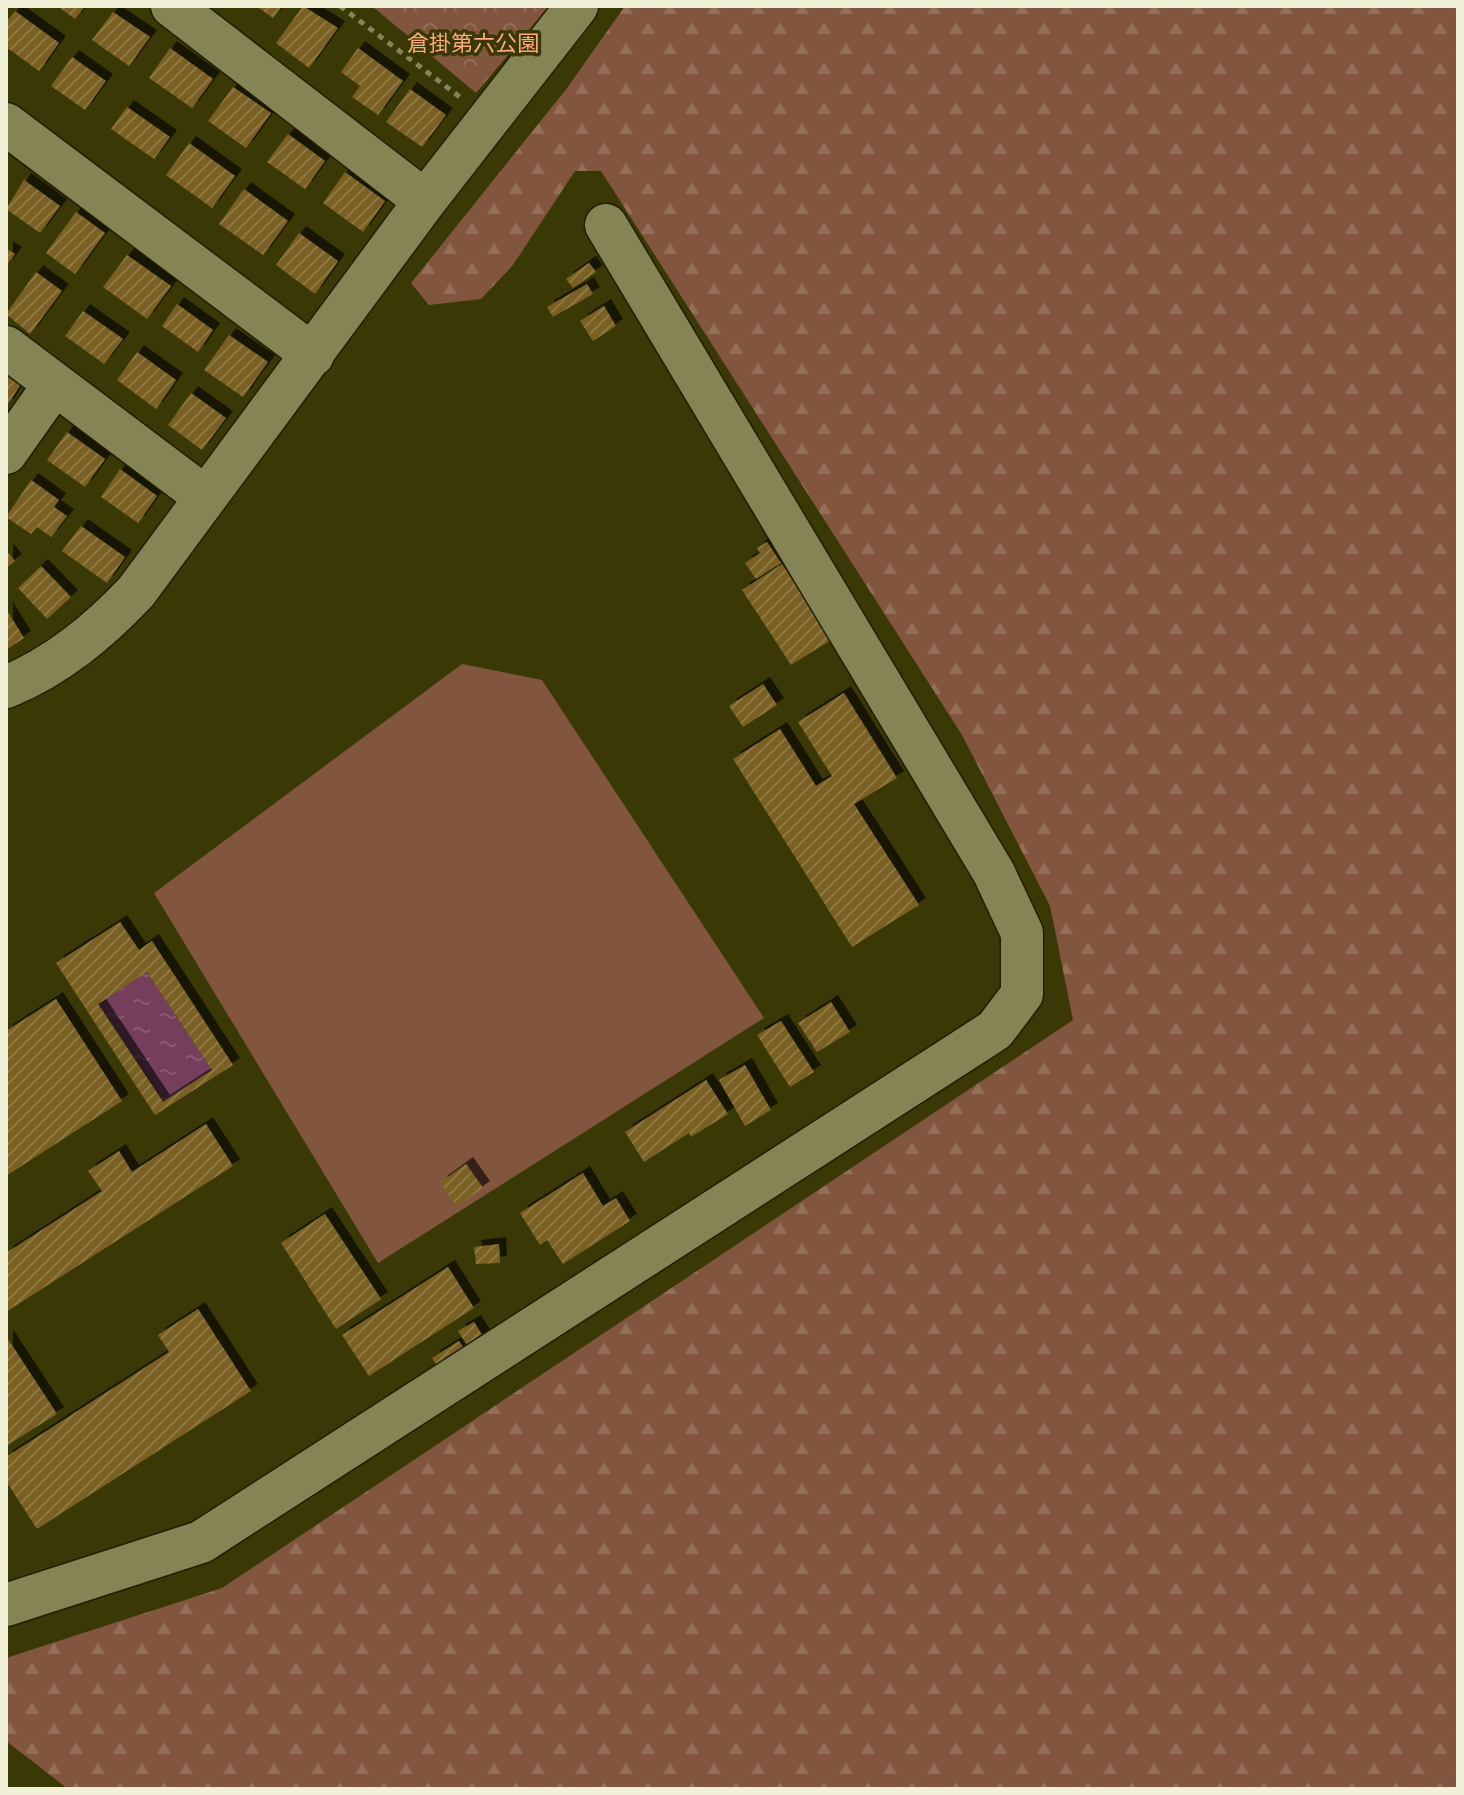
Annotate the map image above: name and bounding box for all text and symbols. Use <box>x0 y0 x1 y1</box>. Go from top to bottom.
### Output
park label: 倉掛第六公園 <box>407 28 539 57</box>

